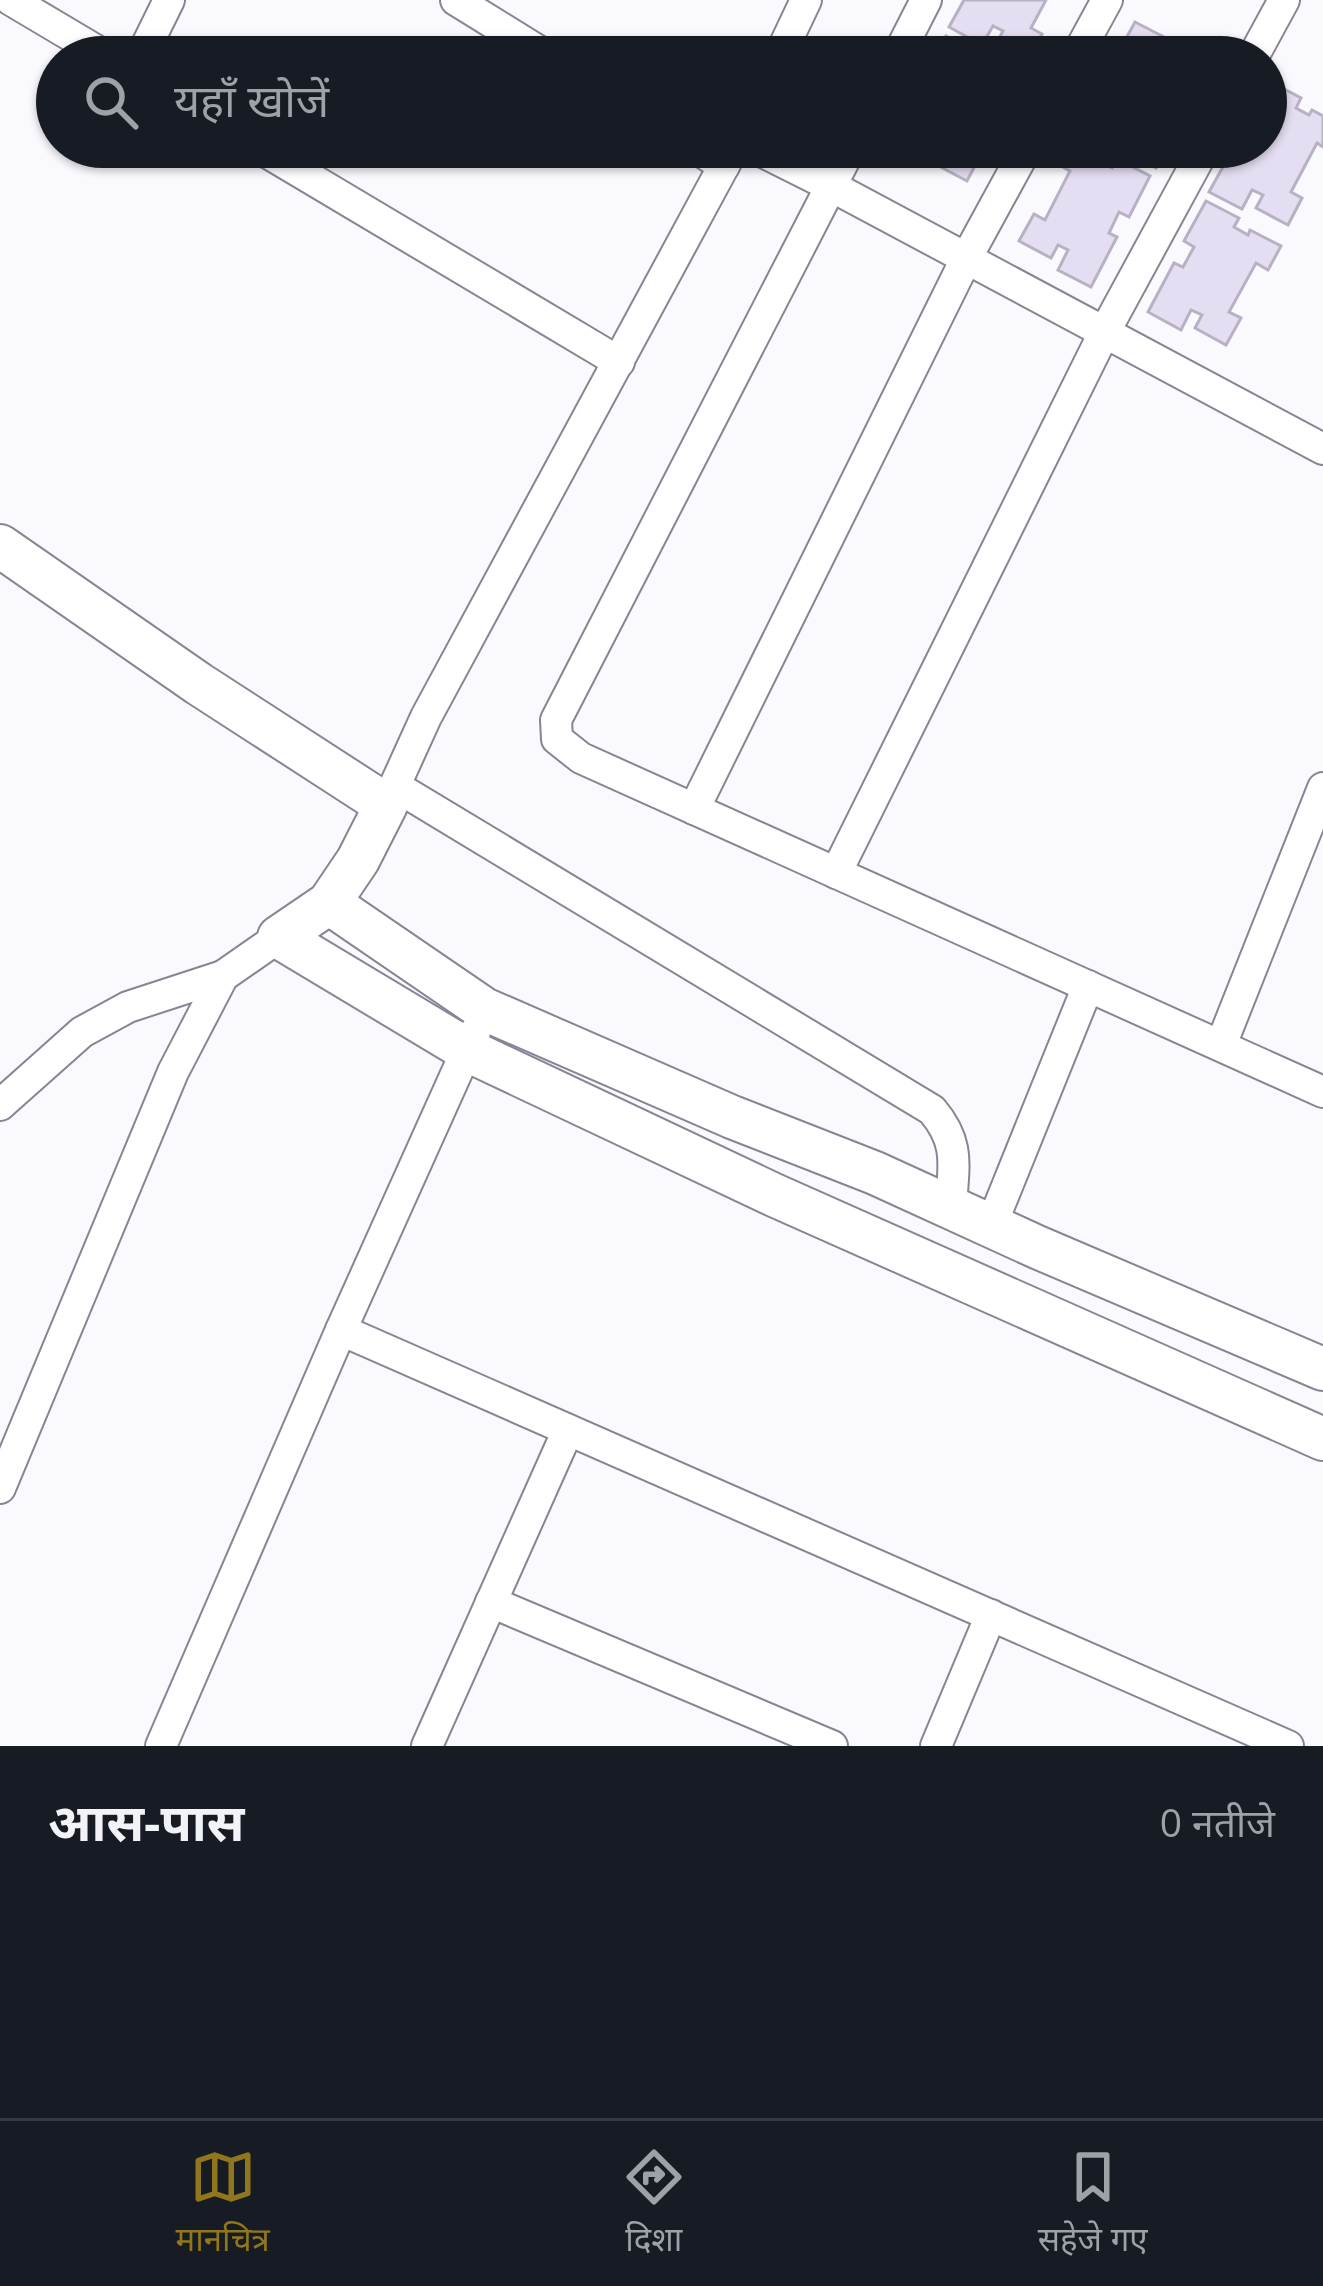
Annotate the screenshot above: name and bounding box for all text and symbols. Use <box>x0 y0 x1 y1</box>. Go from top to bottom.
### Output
search box <box>36 36 1287 168</box>
icon: search <box>78 69 144 135</box>
text: यहाँ खोजें <box>174 69 329 130</box>
text: आस-पास <box>48 1786 245 1856</box>
text: 0 नतीजे <box>1160 1795 1275 1848</box>
tab: मानचित्र <box>175 2144 270 2264</box>
tab: दिशा <box>621 2144 687 2264</box>
tab: सहेजे गए <box>1038 2144 1148 2264</box>

